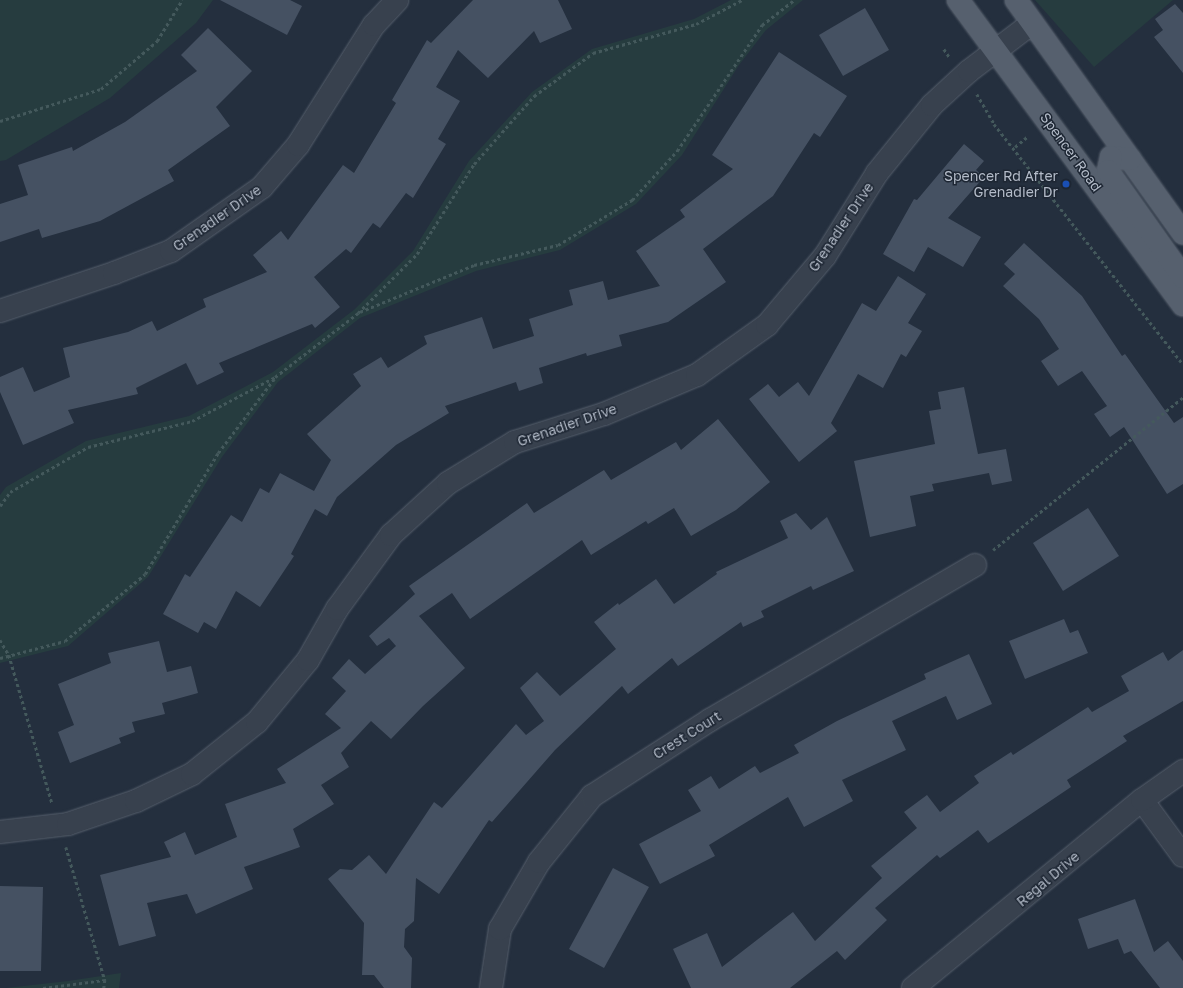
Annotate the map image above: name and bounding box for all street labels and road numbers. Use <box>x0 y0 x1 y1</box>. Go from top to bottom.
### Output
street label: Spencer Road <box>1037 109 1105 195</box>
street label: Grenadier Drive <box>805 179 877 275</box>
street label: Grenadier Drive <box>170 181 264 255</box>
street label: Grenadier Drive <box>515 400 619 450</box>
street label: Crest Court <box>650 707 724 763</box>
street label: Regal Drive <box>1013 848 1083 910</box>

